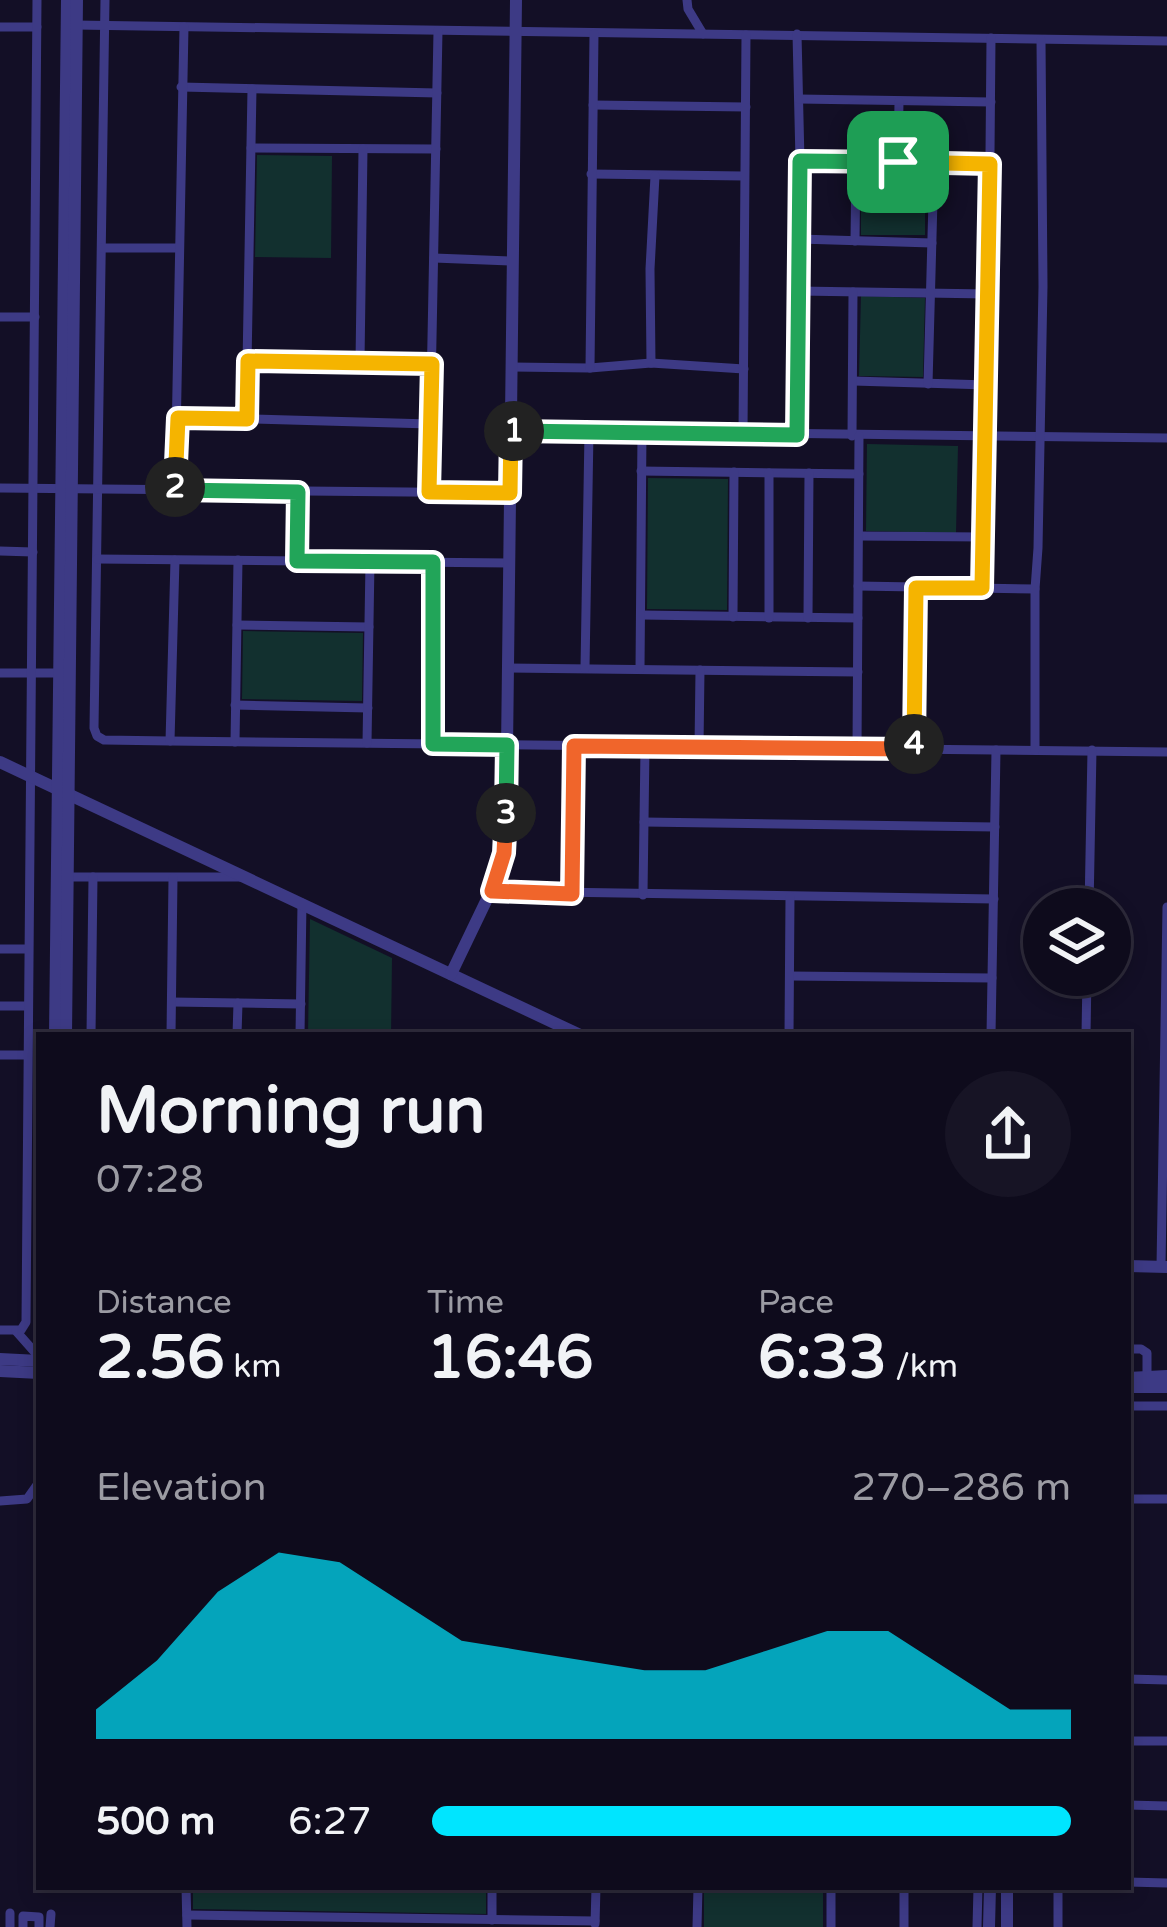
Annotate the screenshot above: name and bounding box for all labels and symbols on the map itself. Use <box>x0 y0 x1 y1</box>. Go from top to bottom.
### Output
pin <box>847 111 949 213</box>
pin: 1 <box>484 401 544 461</box>
pin: 2 <box>145 457 205 517</box>
pin: 4 <box>884 714 944 774</box>
pin: 3 <box>476 783 536 843</box>

